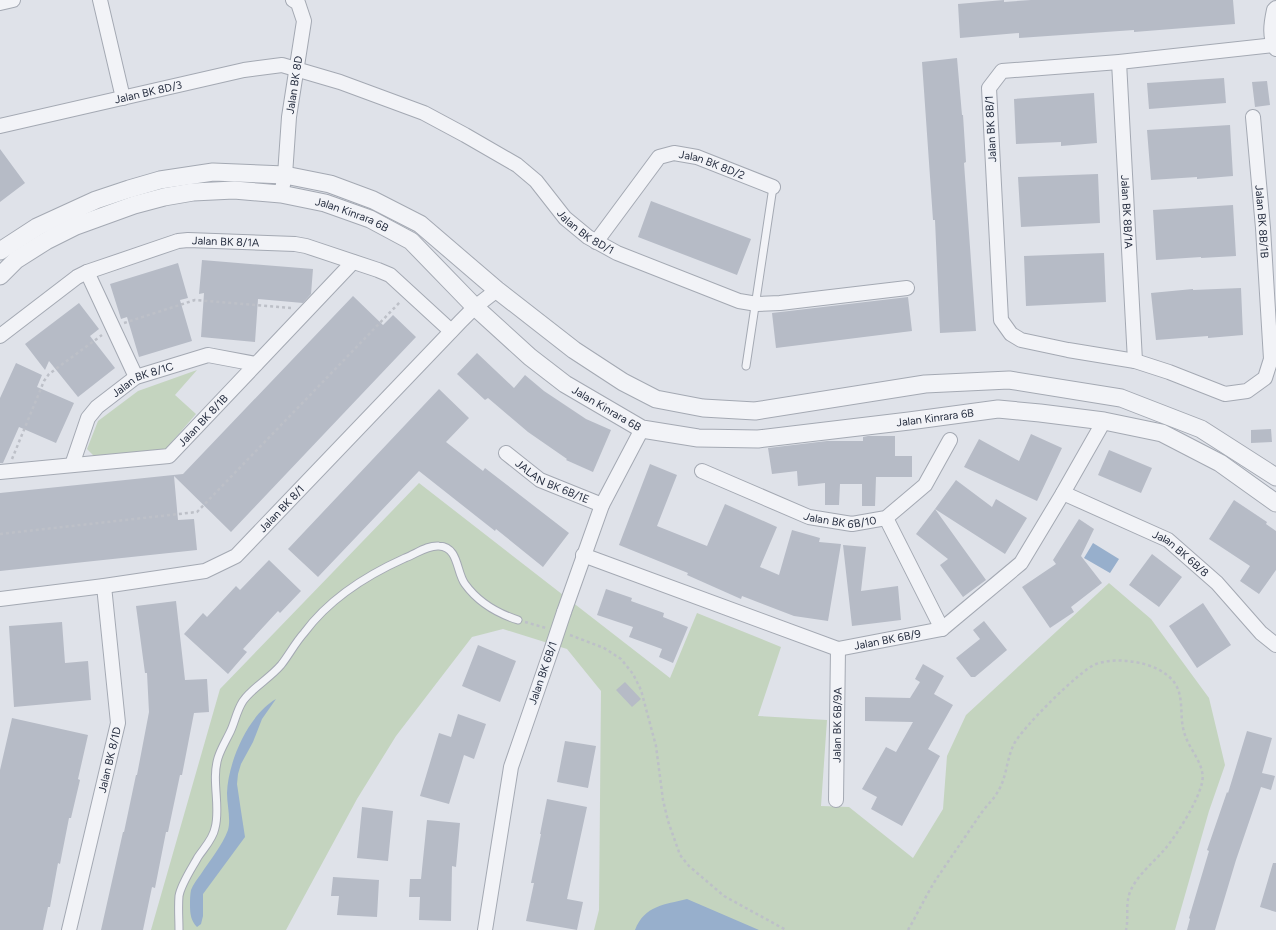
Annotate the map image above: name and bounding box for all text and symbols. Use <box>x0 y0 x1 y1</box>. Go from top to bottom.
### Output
street label: Jalan BK 8D <box>283 55 305 115</box>
street label: Jalan BK 8D/3 <box>113 78 183 106</box>
street label: Jalan BK 8B/1 <box>983 95 999 163</box>
street label: Jalan BK 8D/2 <box>678 147 747 182</box>
street label: Jalan BK 8B/1A <box>1119 174 1136 250</box>
street label: Jalan BK 8B/1B <box>1253 184 1271 259</box>
street label: Jalan Kinrara 6B <box>314 195 391 234</box>
street label: Jalan BK 8D/1 <box>554 207 616 257</box>
street label: Jalan BK 8/1A <box>192 234 260 249</box>
street label: Jalan BK 8/1C <box>109 359 175 400</box>
street label: Jalan Kinrara 6B <box>570 383 644 434</box>
street label: Jalan BK 8/1B <box>175 391 231 449</box>
street label: Jalan Kinrara 6B <box>896 406 975 429</box>
street label: JALAN BK 6B/1E <box>513 457 591 506</box>
street label: Jalan BK 8/1 <box>256 482 307 535</box>
street label: Jalan BK 6B/10 <box>802 509 877 531</box>
street label: Jalan BK 6B/8 <box>1151 527 1212 579</box>
street label: Jalan BK 6B/9 <box>853 627 922 652</box>
street label: Jalan BK 6B/1 <box>526 640 560 706</box>
street label: Jalan BK 6B/9A <box>830 687 844 763</box>
street label: Jalan BK 8/1D <box>95 725 124 794</box>

